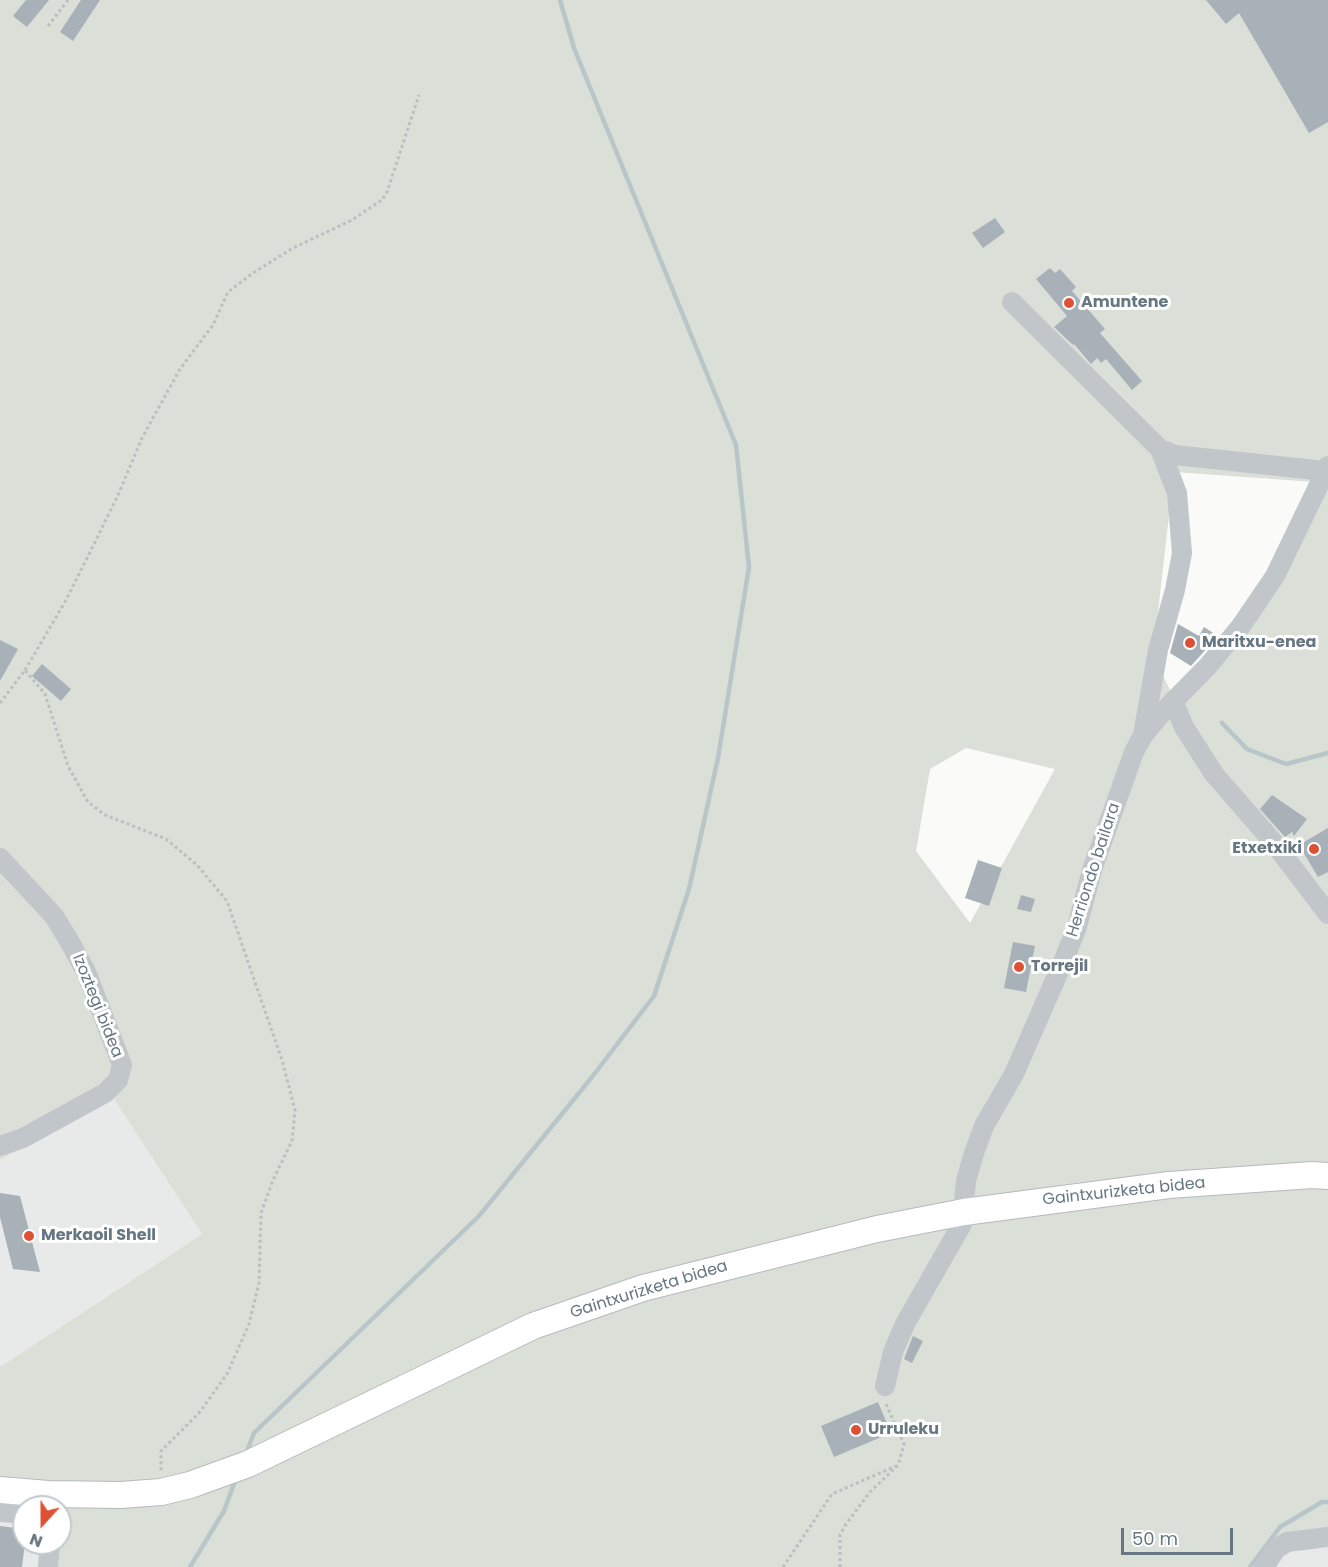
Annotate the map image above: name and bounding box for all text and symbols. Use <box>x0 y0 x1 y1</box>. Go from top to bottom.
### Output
place label: Amuntene <box>1081 293 1168 313</box>
marker: Amuntene <box>1062 296 1076 310</box>
place label: Maritxu-enea <box>1202 633 1316 653</box>
marker: Maritxu-enea <box>1183 636 1197 650</box>
street label: Herriondo bailara <box>1063 801 1125 939</box>
place label: Etxetxiki <box>1232 839 1302 859</box>
marker: Etxetxiki <box>1307 842 1321 856</box>
street label: Izoztegi bidea <box>68 951 126 1061</box>
place label: Torrejil <box>1031 957 1088 977</box>
marker: Torrejil <box>1012 960 1026 974</box>
street label: Gaintxurizketa bidea <box>1042 1174 1206 1210</box>
place label: Merkaoil Shell <box>41 1226 156 1246</box>
marker: Merkaoil Shell <box>22 1229 36 1243</box>
street label: Gaintxurizketa bidea <box>568 1257 730 1323</box>
place label: Urruleku <box>868 1420 939 1440</box>
marker: Urruleku <box>849 1423 863 1437</box>
north arrow <box>12 1495 72 1555</box>
scale bar <box>1124 1516 1236 1554</box>
text: 50 m <box>1132 1526 1178 1551</box>
text: N <box>26 1528 46 1553</box>

